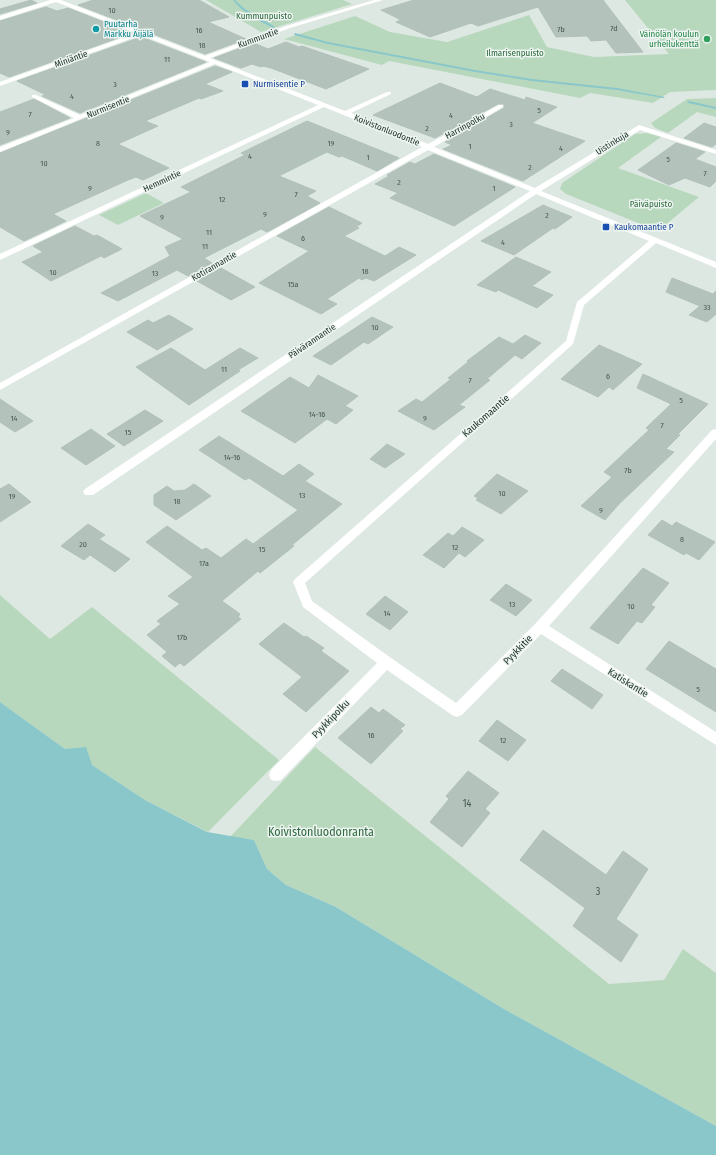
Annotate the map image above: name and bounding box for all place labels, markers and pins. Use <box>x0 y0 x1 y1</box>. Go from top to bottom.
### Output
place label: Puutarha Markku Äijälä <box>104 19 154 39</box>
marker: Puutarha Markku Äijälä <box>91 24 101 34</box>
place label: Väinölän koulun urheilukenttä <box>640 29 700 49</box>
marker: Väinölän koulun urheilukenttä <box>702 34 712 44</box>
marker: Nurmisentie P <box>240 79 250 89</box>
place label: Nurmisentie P <box>253 79 305 89</box>
marker: Kaukomaantie P <box>601 222 611 232</box>
place label: Kaukomaantie P <box>614 222 674 232</box>

